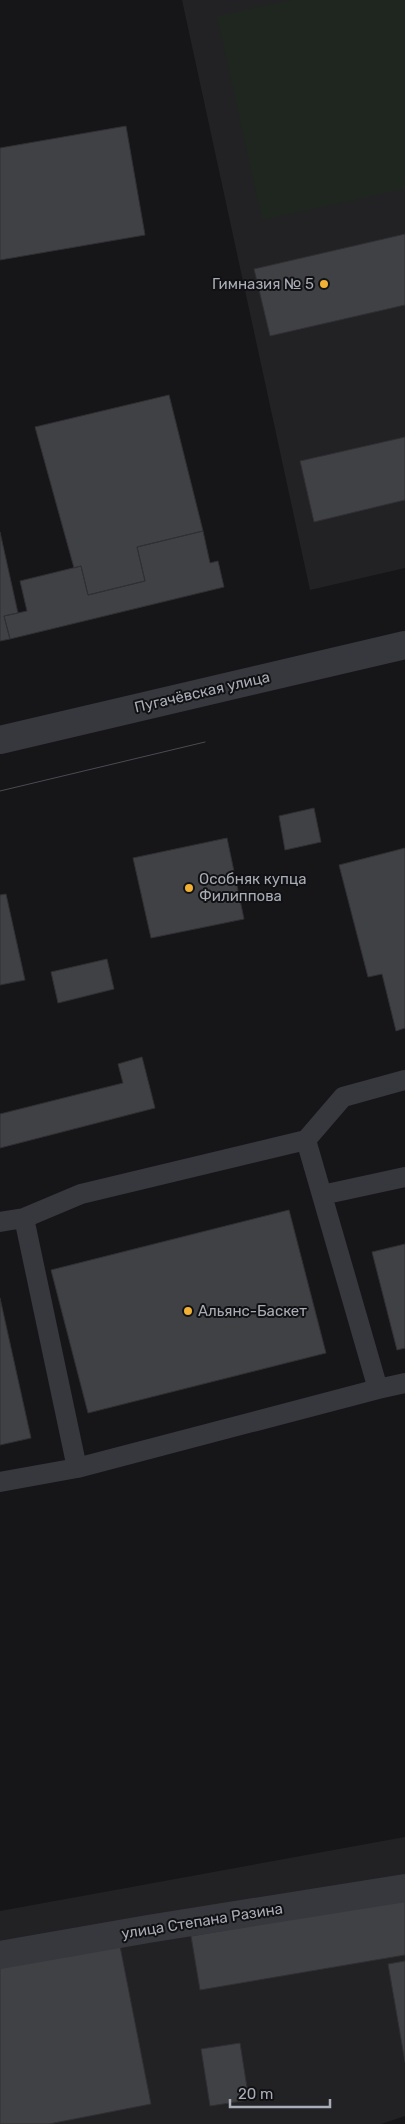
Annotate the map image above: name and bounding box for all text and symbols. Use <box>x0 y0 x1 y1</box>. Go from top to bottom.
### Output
place label: Гимназия № 5 <box>212 275 314 293</box>
marker: Гимназия № 5 <box>318 278 330 290</box>
street label: Пугачёвская улица <box>133 668 271 716</box>
place label: Особняк купца Филиппова <box>199 870 306 905</box>
marker: Особняк купца Филиппова <box>183 882 195 894</box>
place label: Альянс-Баскет <box>198 1302 307 1320</box>
marker: Альянс-Баскет <box>182 1305 194 1317</box>
street label: улица Степана Разина <box>120 1899 284 1943</box>
scale bar <box>230 2076 330 2108</box>
text: 20 m <box>238 2085 273 2103</box>

